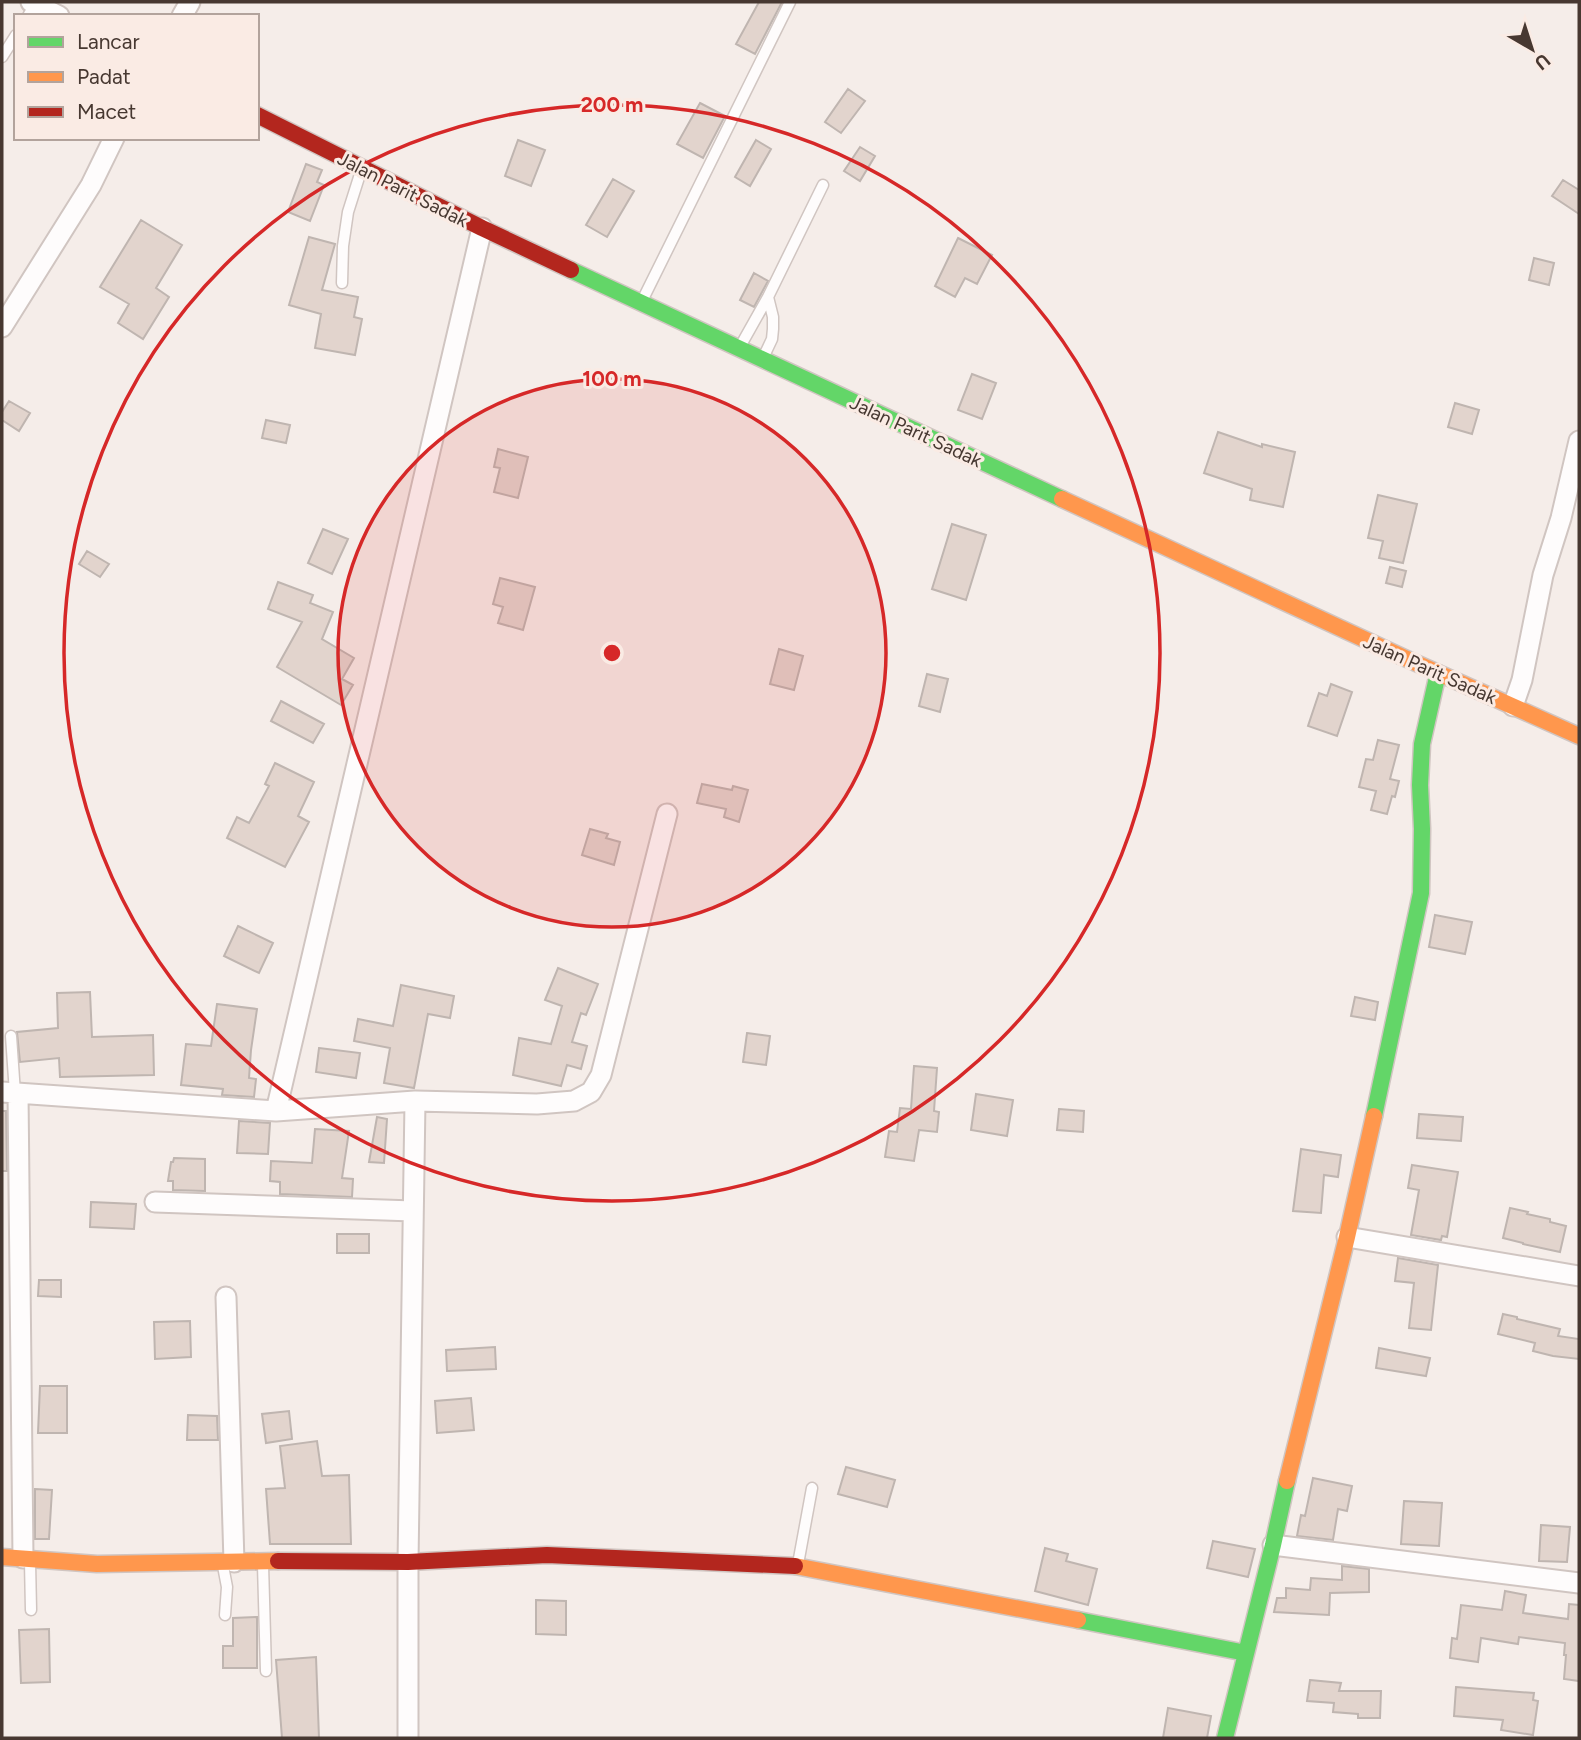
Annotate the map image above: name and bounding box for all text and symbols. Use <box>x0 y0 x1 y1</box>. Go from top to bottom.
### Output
legend <box>14 14 259 140</box>
north arrow <box>1497 14 1567 84</box>
text: Lancar <box>77 29 140 54</box>
text: U <box>1530 49 1555 75</box>
text: Padat <box>77 64 131 89</box>
text: 200 m <box>581 92 643 117</box>
text: Macet <box>77 99 136 124</box>
street label: Jalan Parit Sadak <box>334 147 473 233</box>
text: 100 m <box>582 366 642 391</box>
street label: Jalan Parit Sadak <box>846 391 986 472</box>
street label: Jalan Parit Sadak <box>1360 630 1501 709</box>
centre of rings <box>600 641 624 665</box>

